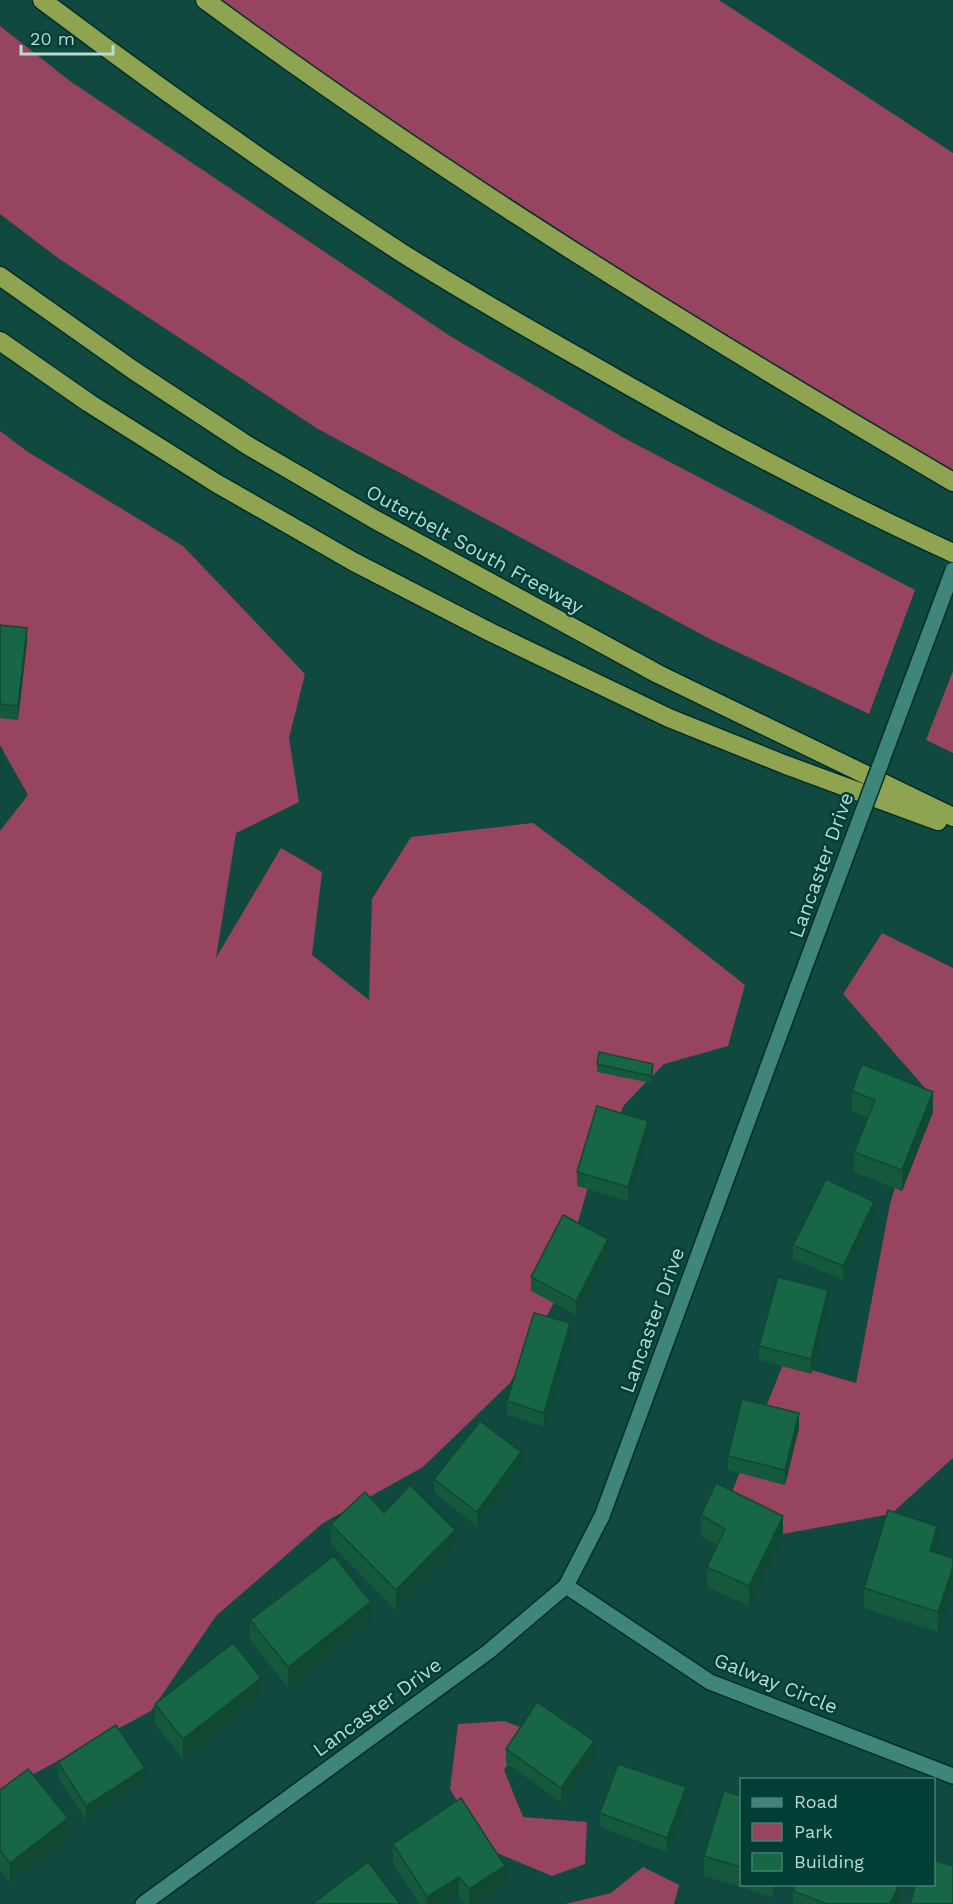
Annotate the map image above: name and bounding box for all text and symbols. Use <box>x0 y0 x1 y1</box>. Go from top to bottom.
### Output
scale bar <box>21 18 112 56</box>
text: 20 m <box>30 28 75 49</box>
street label: Outerbelt South Freeway <box>362 479 588 619</box>
street label: Lancaster Drive <box>784 789 858 941</box>
street label: Lancaster Drive <box>615 1244 689 1396</box>
street label: Galway Circle <box>711 1647 841 1719</box>
street label: Lancaster Drive <box>308 1652 446 1762</box>
legend <box>740 1778 935 1886</box>
text: Road <box>794 1791 838 1812</box>
text: Park <box>794 1821 833 1842</box>
text: Building <box>794 1851 864 1872</box>

